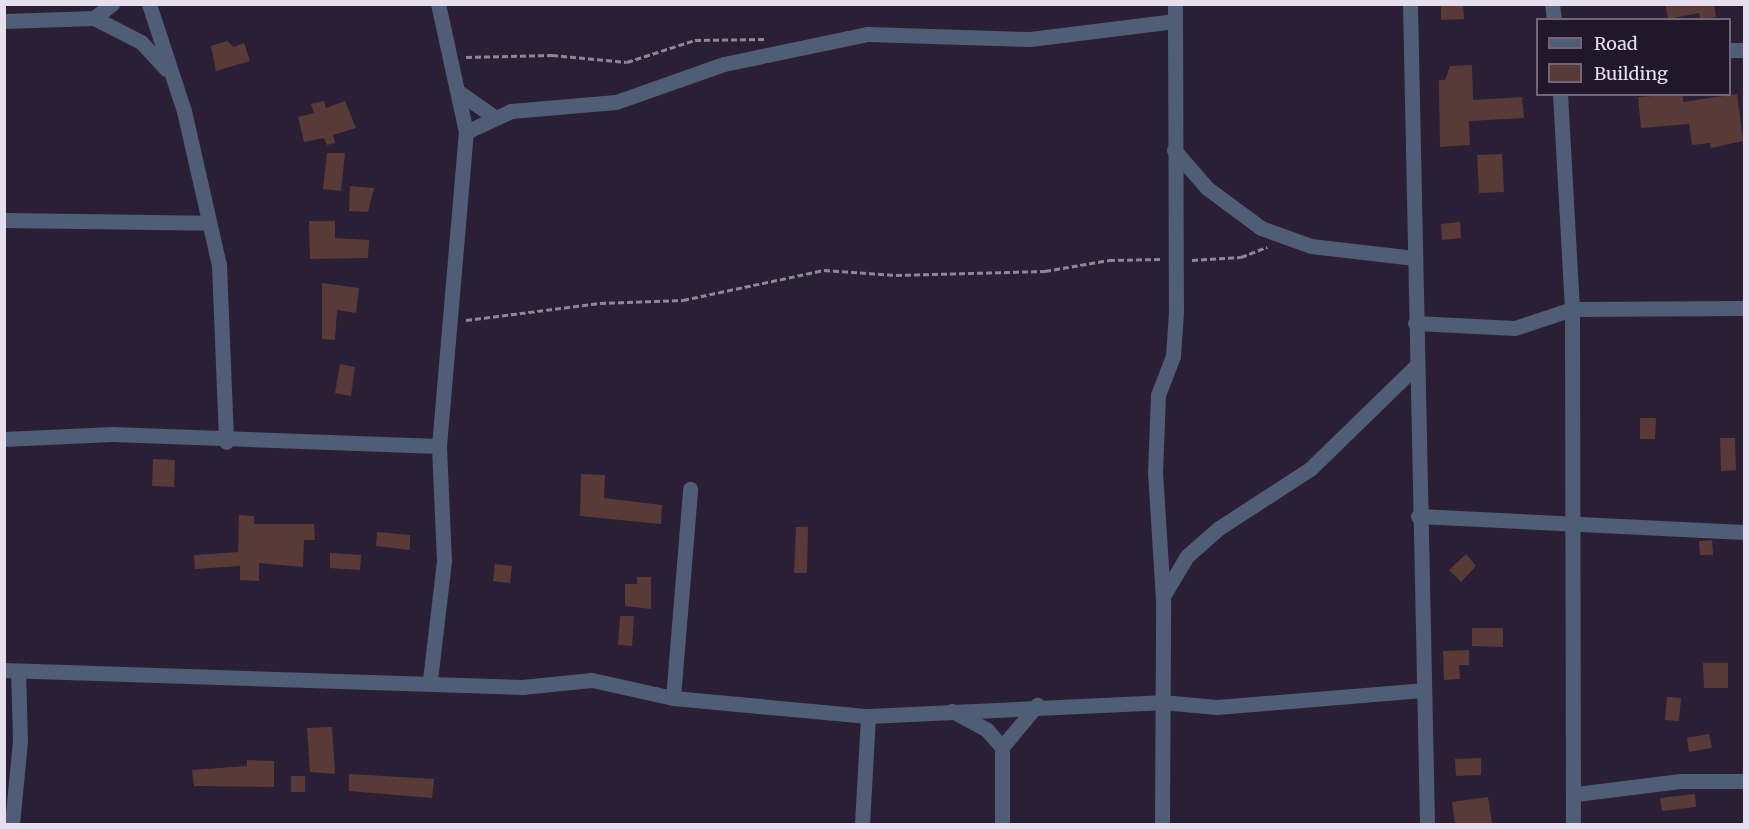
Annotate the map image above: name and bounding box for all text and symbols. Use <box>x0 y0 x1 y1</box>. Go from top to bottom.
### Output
legend <box>1536 18 1731 96</box>
text: Road <box>1594 32 1638 55</box>
text: Building <box>1594 62 1668 85</box>

